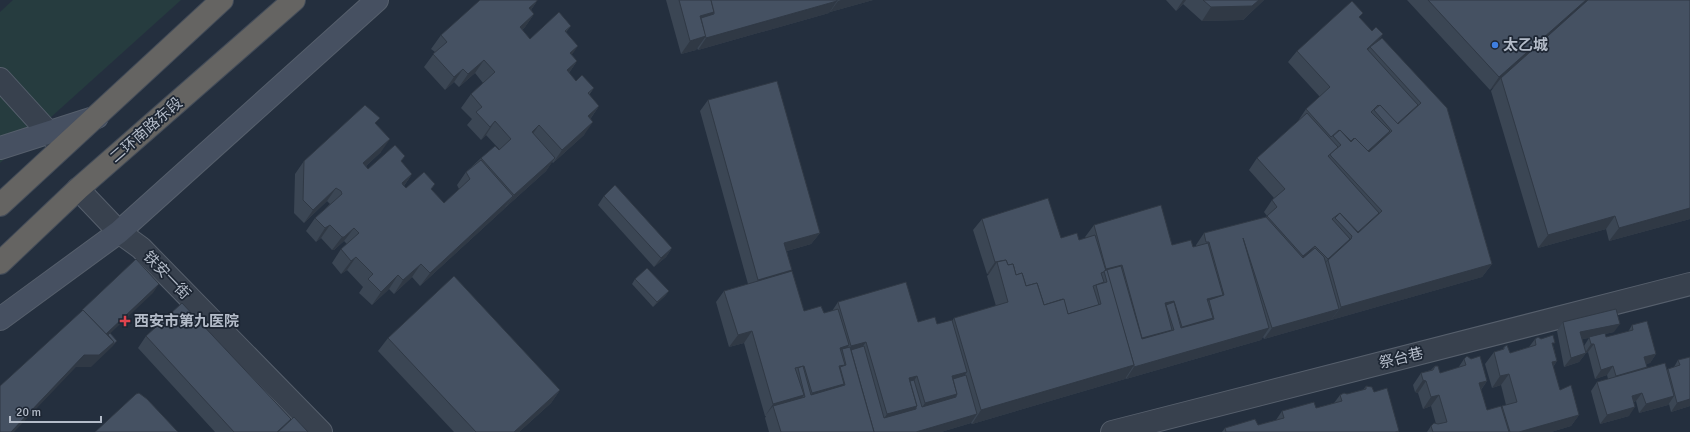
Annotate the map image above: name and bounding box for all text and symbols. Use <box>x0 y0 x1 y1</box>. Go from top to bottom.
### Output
place label: 太乙城 <box>1503 36 1548 54</box>
marker: 太乙城 <box>1490 40 1500 50</box>
street label: 二环南路东段 <box>106 94 186 166</box>
street label: 铁安一街 <box>140 247 194 303</box>
place label: 西安市第九医院 <box>134 312 239 330</box>
marker: 西安市第九医院 <box>119 315 131 327</box>
street label: 祭台巷 <box>1377 344 1425 372</box>
scale bar <box>10 398 101 424</box>
text: 20 m <box>16 405 41 420</box>

